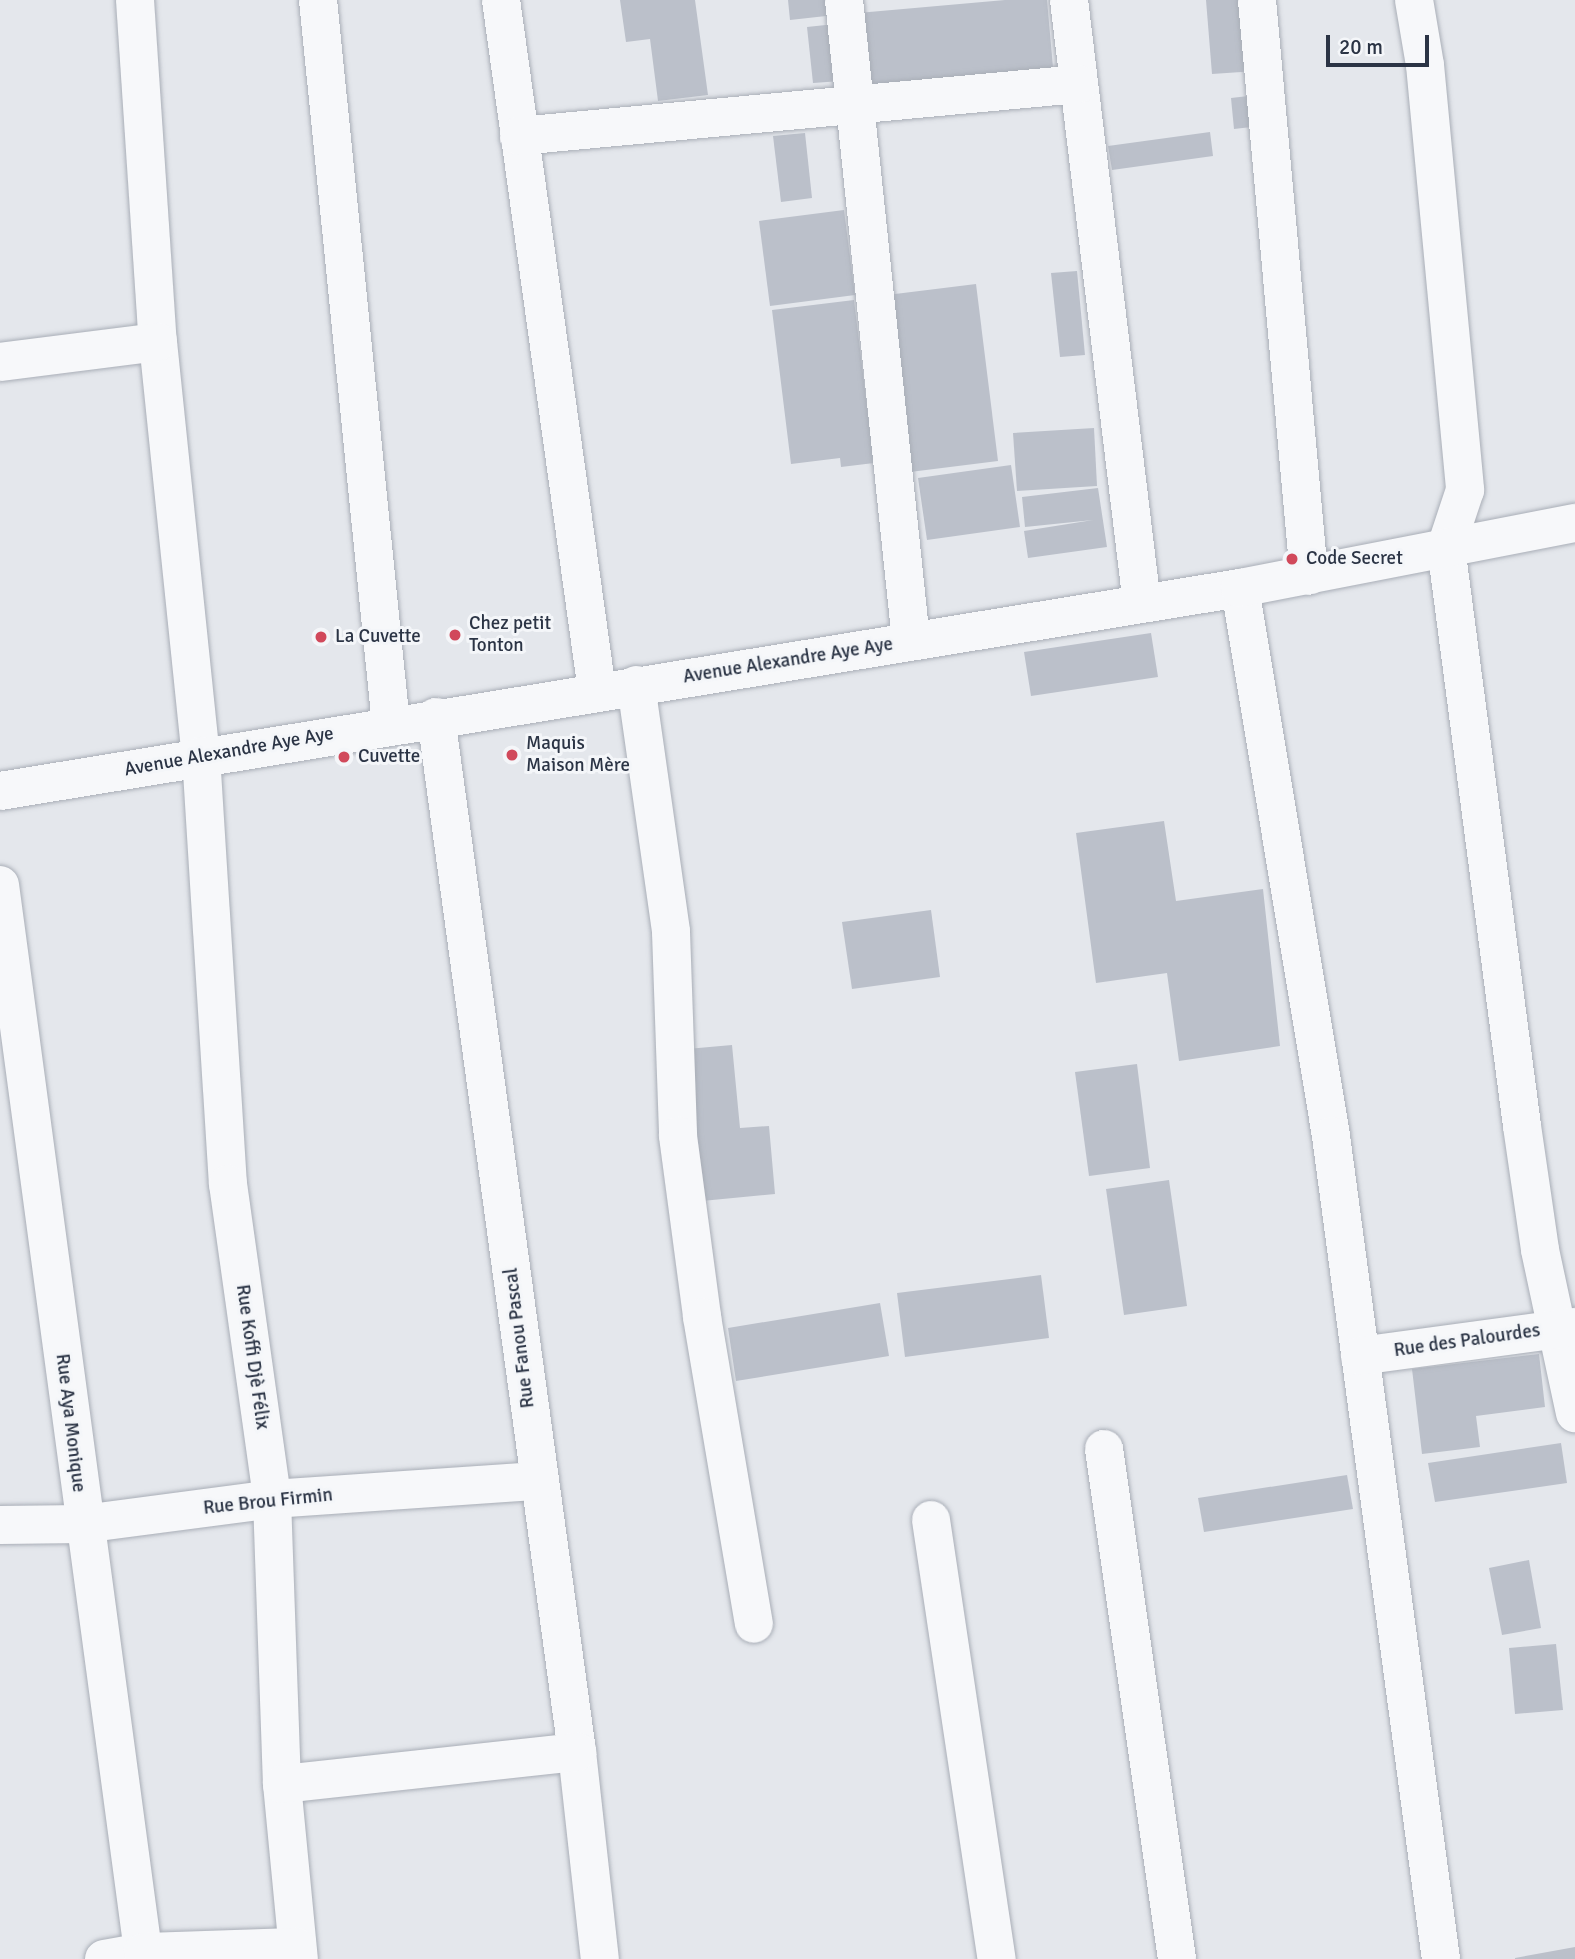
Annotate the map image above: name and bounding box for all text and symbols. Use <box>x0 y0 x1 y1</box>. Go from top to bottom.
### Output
scale bar <box>1330 21 1433 65</box>
text: 20 m <box>1339 34 1383 60</box>
place label: Code Secret <box>1306 548 1403 570</box>
marker: Code Secret <box>1284 551 1300 567</box>
place label: Chez petit Tonton <box>469 613 551 657</box>
place label: La Cuvette <box>335 626 421 648</box>
marker: Chez petit Tonton <box>447 627 463 643</box>
marker: La Cuvette <box>313 629 329 645</box>
street label: Avenue Alexandre Aye Aye <box>681 633 895 689</box>
street label: Avenue Alexandre Aye Aye <box>123 722 335 782</box>
place label: Maquis Maison Mère <box>526 733 630 777</box>
place label: Cuvette <box>358 746 420 768</box>
marker: Maquis Maison Mère <box>504 747 520 763</box>
marker: Cuvette <box>336 749 352 765</box>
street label: Rue Fanou Pascal <box>500 1267 540 1409</box>
street label: Rue Koffi Djè Félix <box>231 1283 273 1431</box>
street label: Rue des Palourdes <box>1392 1319 1542 1363</box>
street label: Rue Aya Monique <box>50 1352 90 1494</box>
street label: Rue Brou Firmin <box>202 1484 334 1520</box>

